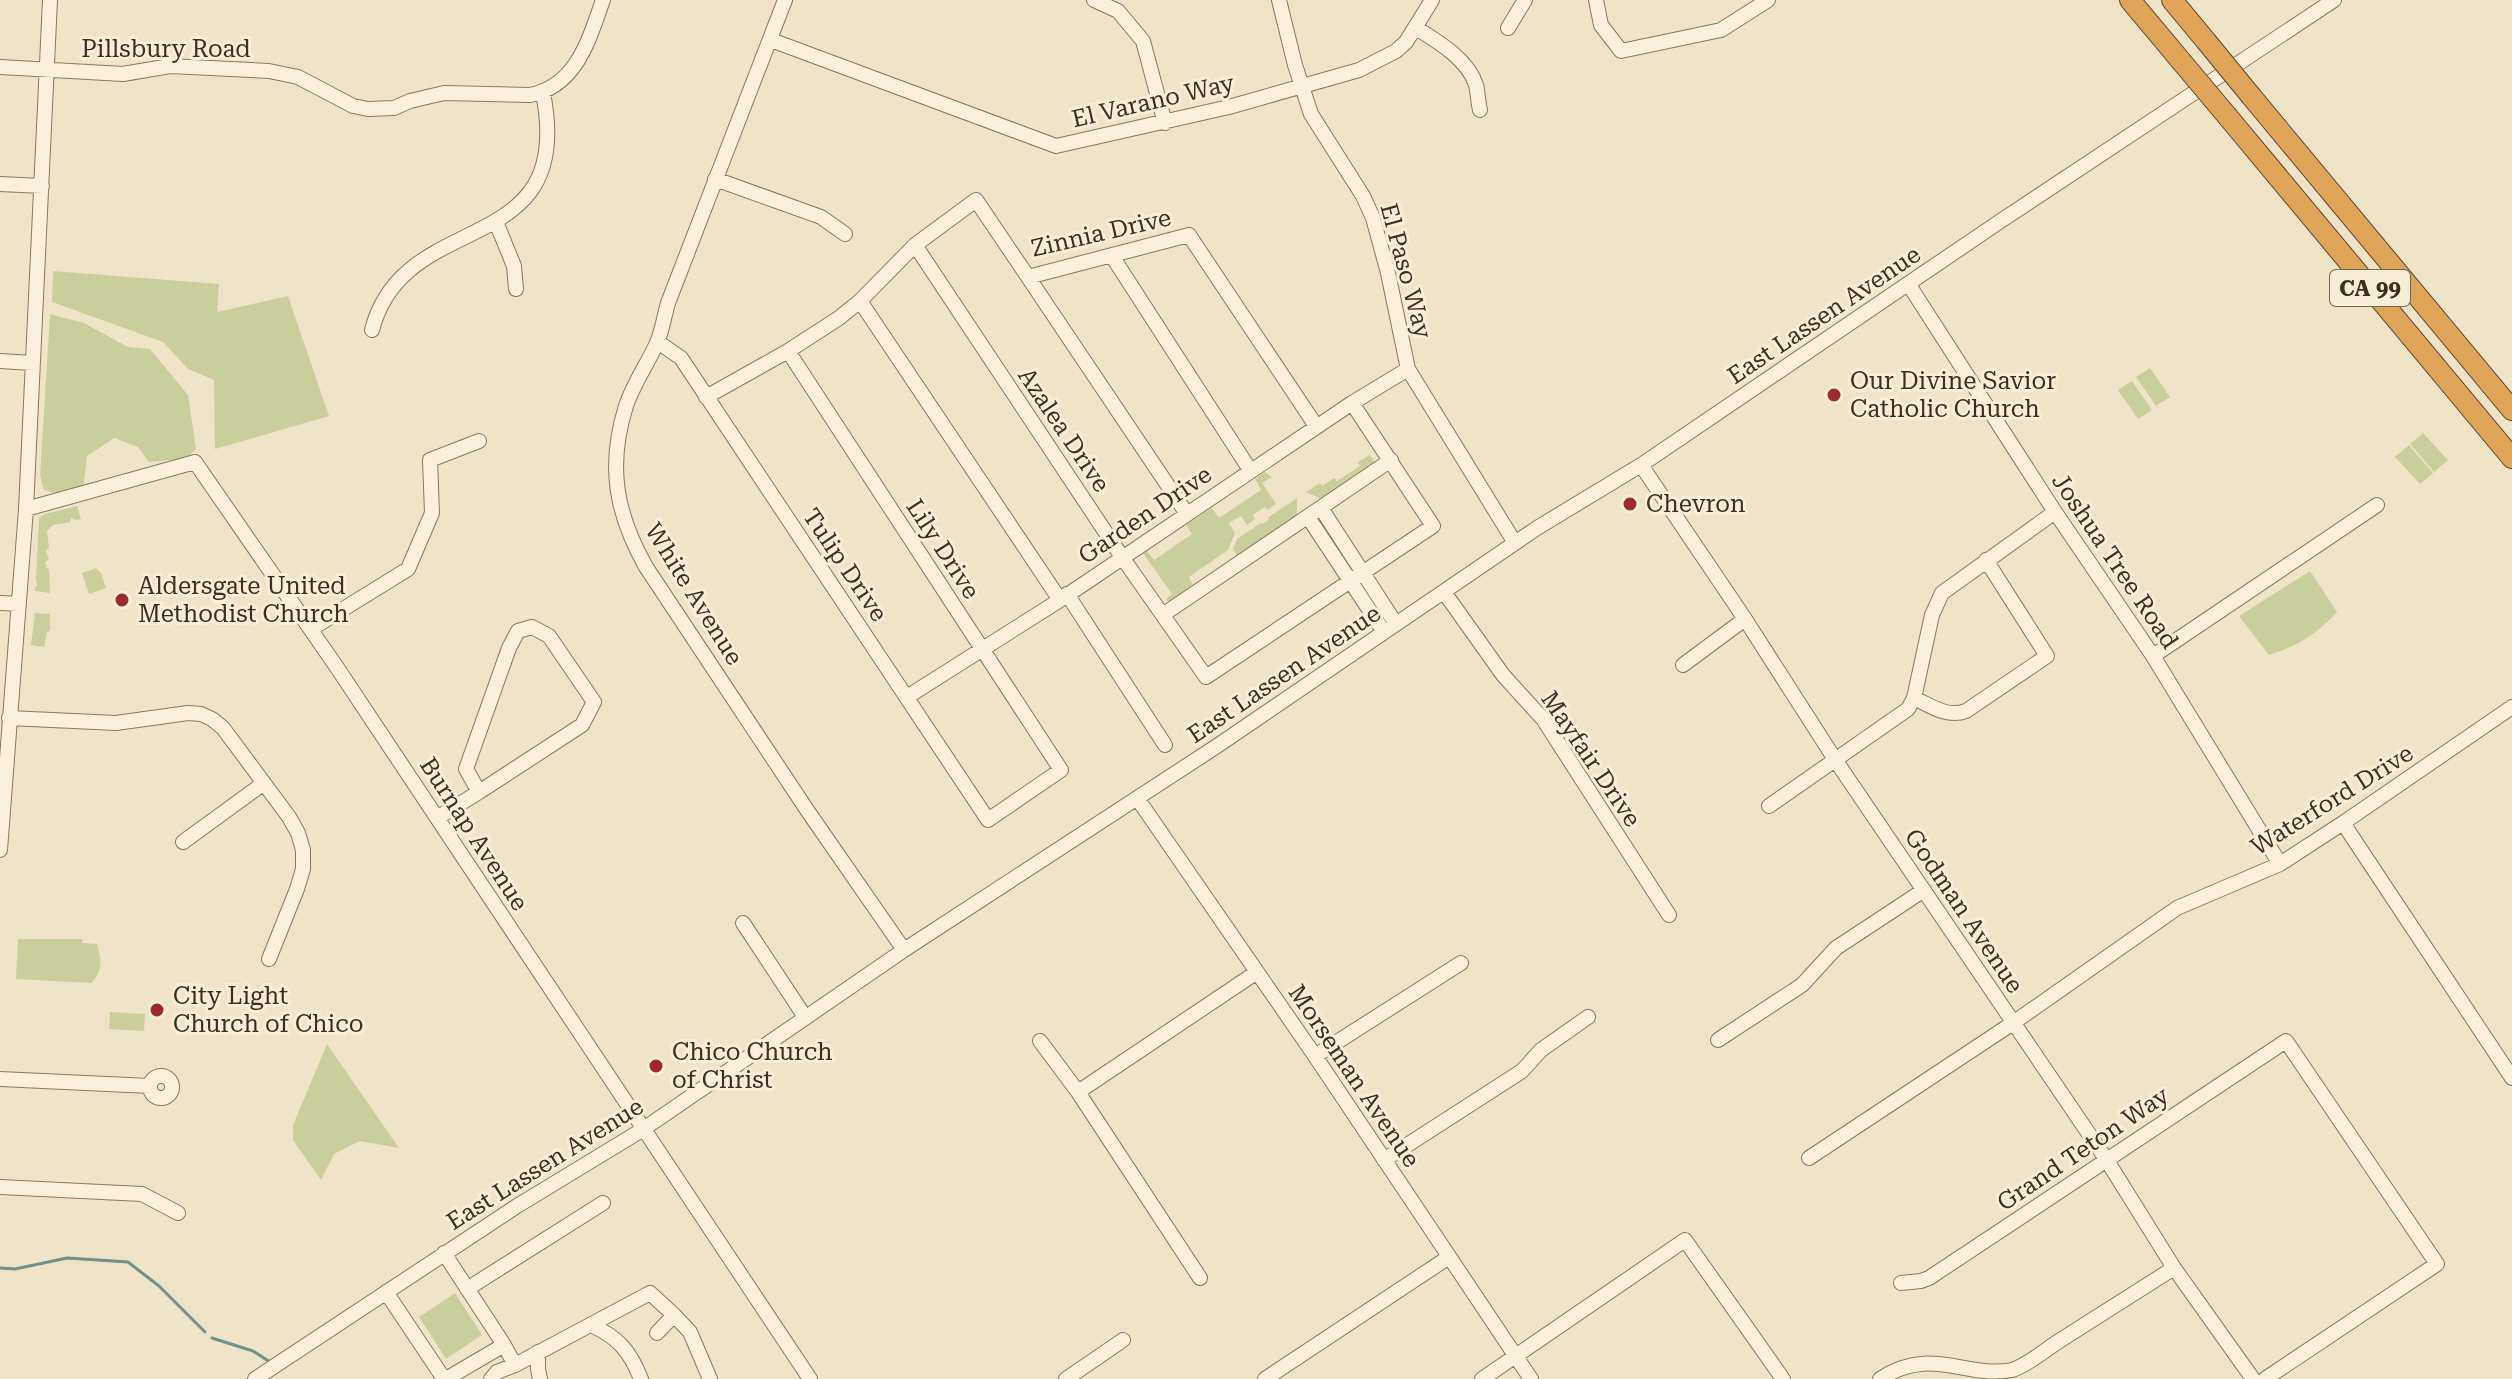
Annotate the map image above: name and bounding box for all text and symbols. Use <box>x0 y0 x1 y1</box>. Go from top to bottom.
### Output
street label: Pillsbury Road <box>81 35 251 63</box>
street label: El Varano Way <box>1069 69 1238 133</box>
street label: El Paso Way <box>1375 200 1438 342</box>
street label: Zinnia Drive <box>1028 203 1174 263</box>
street label: East Lassen Avenue <box>1722 240 1926 390</box>
road number: CA 99 <box>2330 270 2410 306</box>
street label: Azalea Drive <box>1012 363 1116 497</box>
place label: Our Divine Savior Catholic Church <box>1850 367 2056 423</box>
marker: Our Divine Savior Catholic Church <box>1825 386 1843 404</box>
street label: Garden Drive <box>1073 460 1217 570</box>
street label: Joshua Tree Road <box>2046 468 2184 654</box>
place label: Chevron <box>1646 490 1745 518</box>
street label: Lily Drive <box>901 494 985 604</box>
marker: Chevron <box>1621 495 1639 513</box>
street label: Tulip Drive <box>797 503 893 627</box>
street label: White Avenue <box>639 518 749 670</box>
place label: Aldersgate United Methodist Church <box>138 572 349 628</box>
marker: Aldersgate United Methodist Church <box>113 591 131 609</box>
street label: East Lassen Avenue <box>1182 599 1386 749</box>
street label: Mayfair Drive <box>1535 686 1647 832</box>
street label: Waterford Drive <box>2246 739 2418 861</box>
street label: Burnap Avenue <box>414 752 534 916</box>
street label: Godman Avenue <box>1899 824 2029 998</box>
street label: Morseman Avenue <box>1283 979 1425 1173</box>
place label: City Light Church of Chico <box>173 982 363 1038</box>
marker: City Light Church of Chico <box>148 1001 166 1019</box>
place label: Chico Church of Christ <box>672 1038 833 1094</box>
marker: Chico Church of Christ <box>647 1057 665 1075</box>
street label: Grand Teton Way <box>1992 1081 2175 1217</box>
street label: East Lassen Avenue <box>442 1092 648 1236</box>

